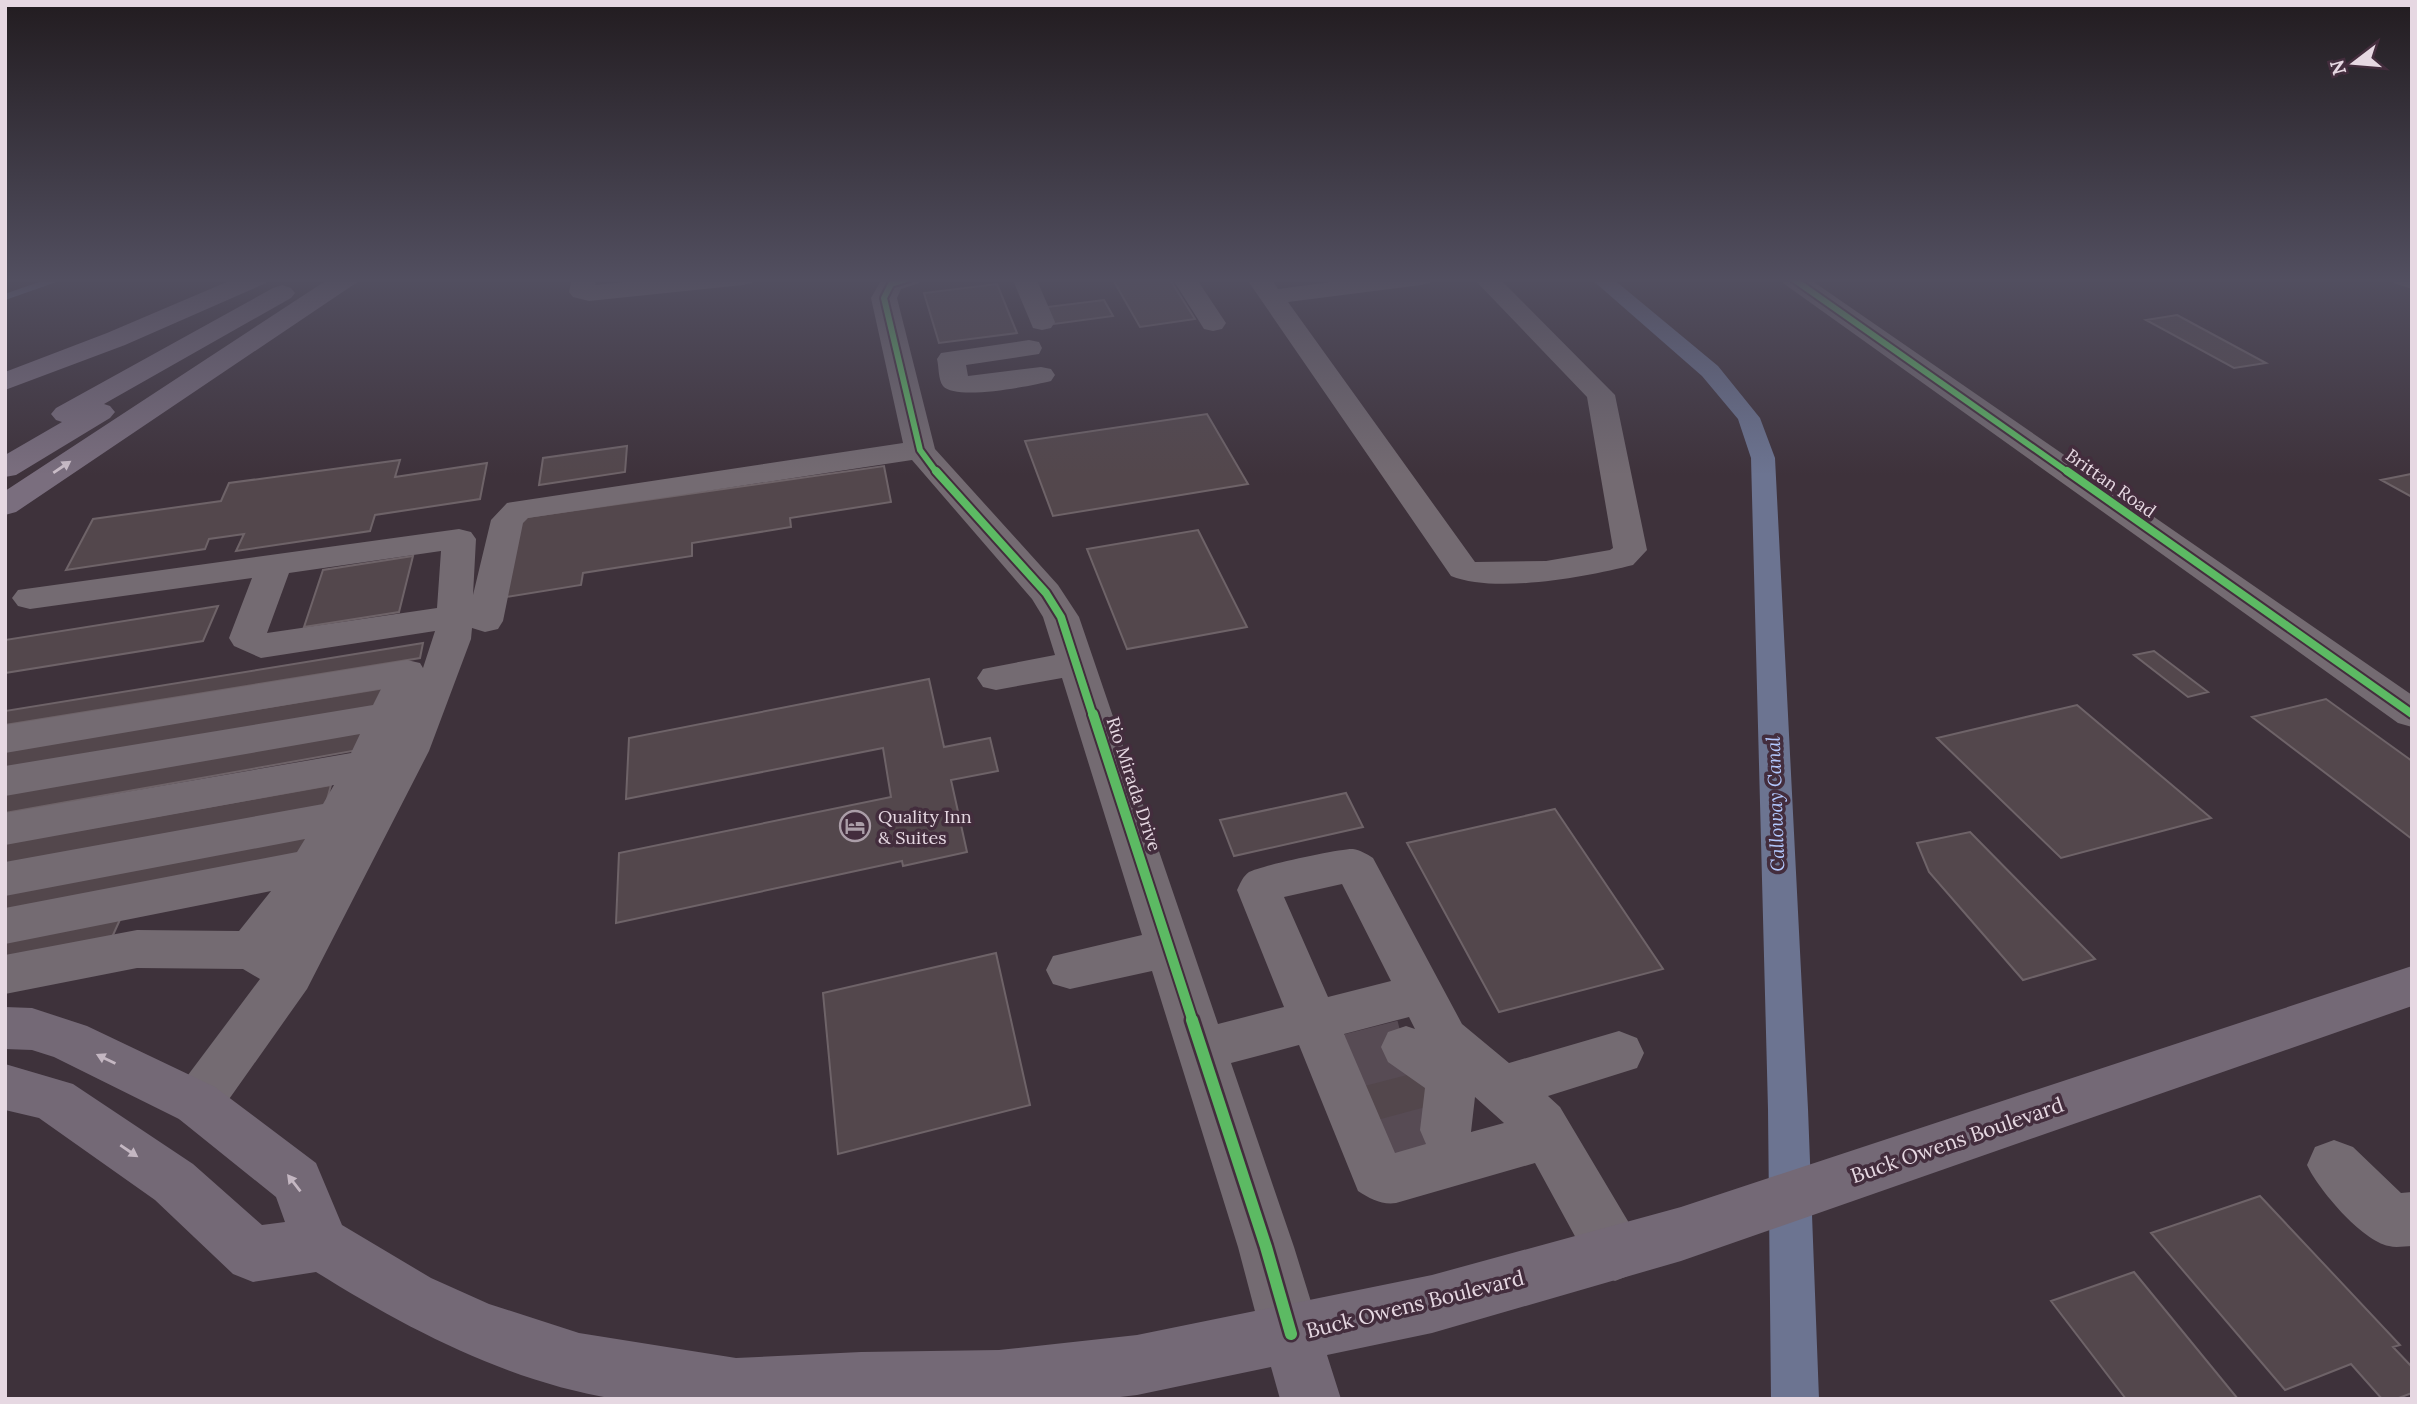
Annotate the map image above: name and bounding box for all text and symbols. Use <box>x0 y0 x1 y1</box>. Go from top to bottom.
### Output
north arrow <box>2319 28 2389 98</box>
text: N <box>2324 57 2351 78</box>
street label: Brittan Road <box>2061 443 2161 523</box>
one-way arrow <box>52 460 72 473</box>
street label: Rio Mirada Drive <box>1101 714 1167 854</box>
water label: Calloway Canal <box>1761 735 1789 872</box>
place label: Quality Inn & Suites <box>878 805 972 849</box>
hotel icon: Quality Inn & Suites <box>838 809 872 843</box>
one-way arrow <box>96 1053 116 1064</box>
street label: Buck Owens Boulevard <box>1847 1091 2067 1189</box>
one-way arrow <box>120 1144 138 1158</box>
one-way arrow <box>286 1174 301 1192</box>
street label: Buck Owens Boulevard <box>1303 1264 1527 1344</box>

